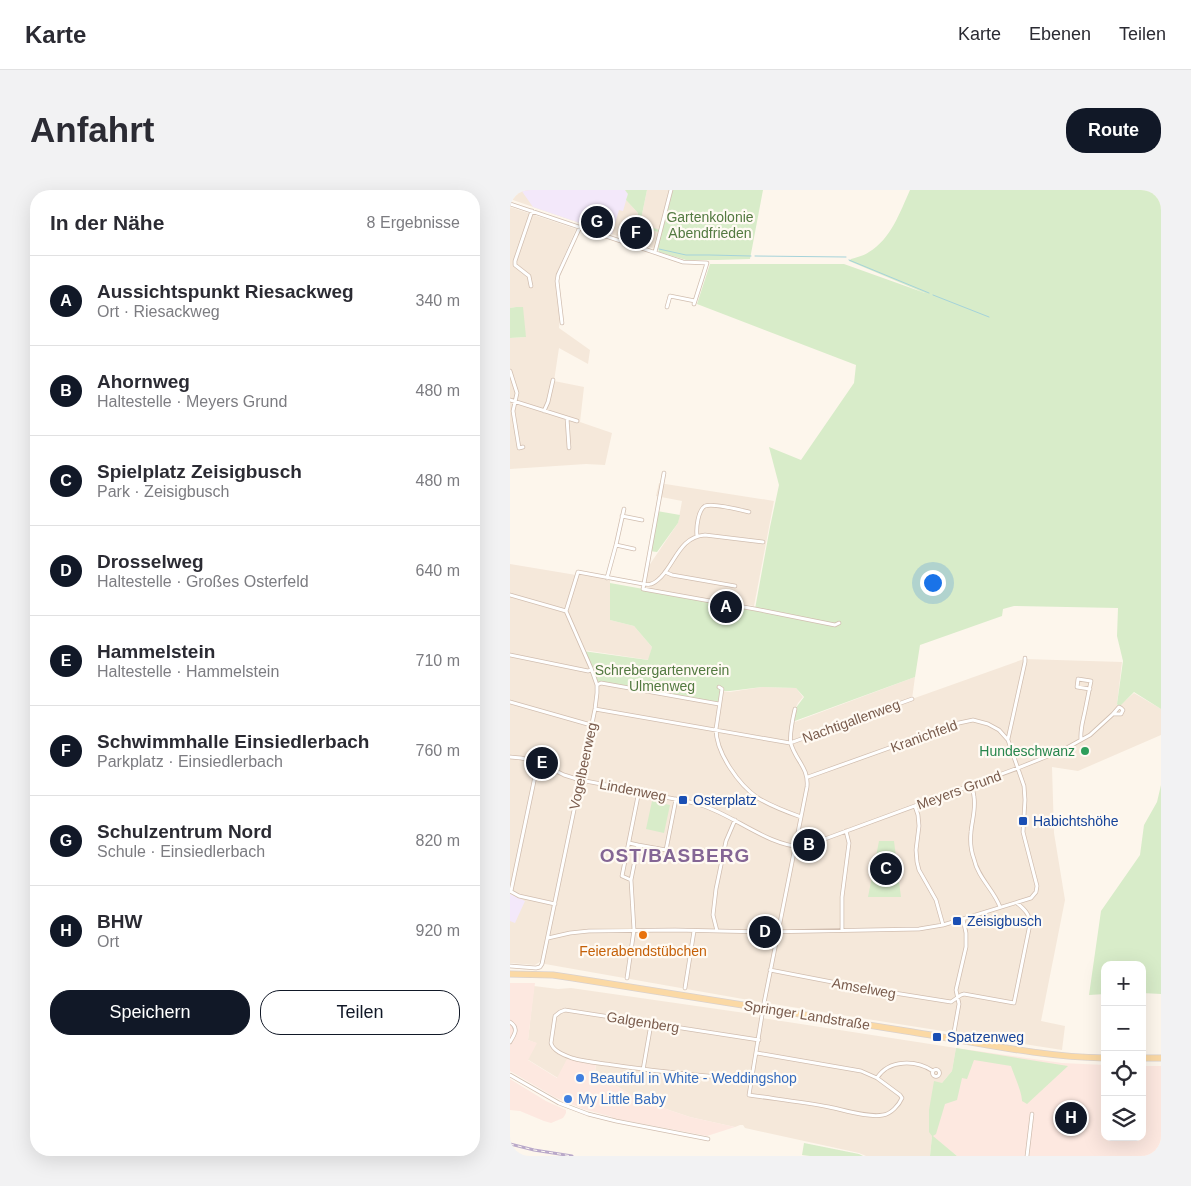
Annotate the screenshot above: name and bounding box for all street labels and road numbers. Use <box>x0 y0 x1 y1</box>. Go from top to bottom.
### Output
street label: Nachtigallenweg <box>800 696 902 746</box>
street label: Kranichfeld <box>888 717 960 755</box>
street label: Vogelbeerweg <box>566 721 600 811</box>
street label: Meyers Grund <box>915 767 1003 813</box>
street label: Lindenweg <box>598 776 668 804</box>
street label: Amselweg <box>831 975 897 1001</box>
street label: Springer Landstraße <box>743 997 871 1033</box>
street label: Galgenberg <box>606 1008 680 1036</box>

